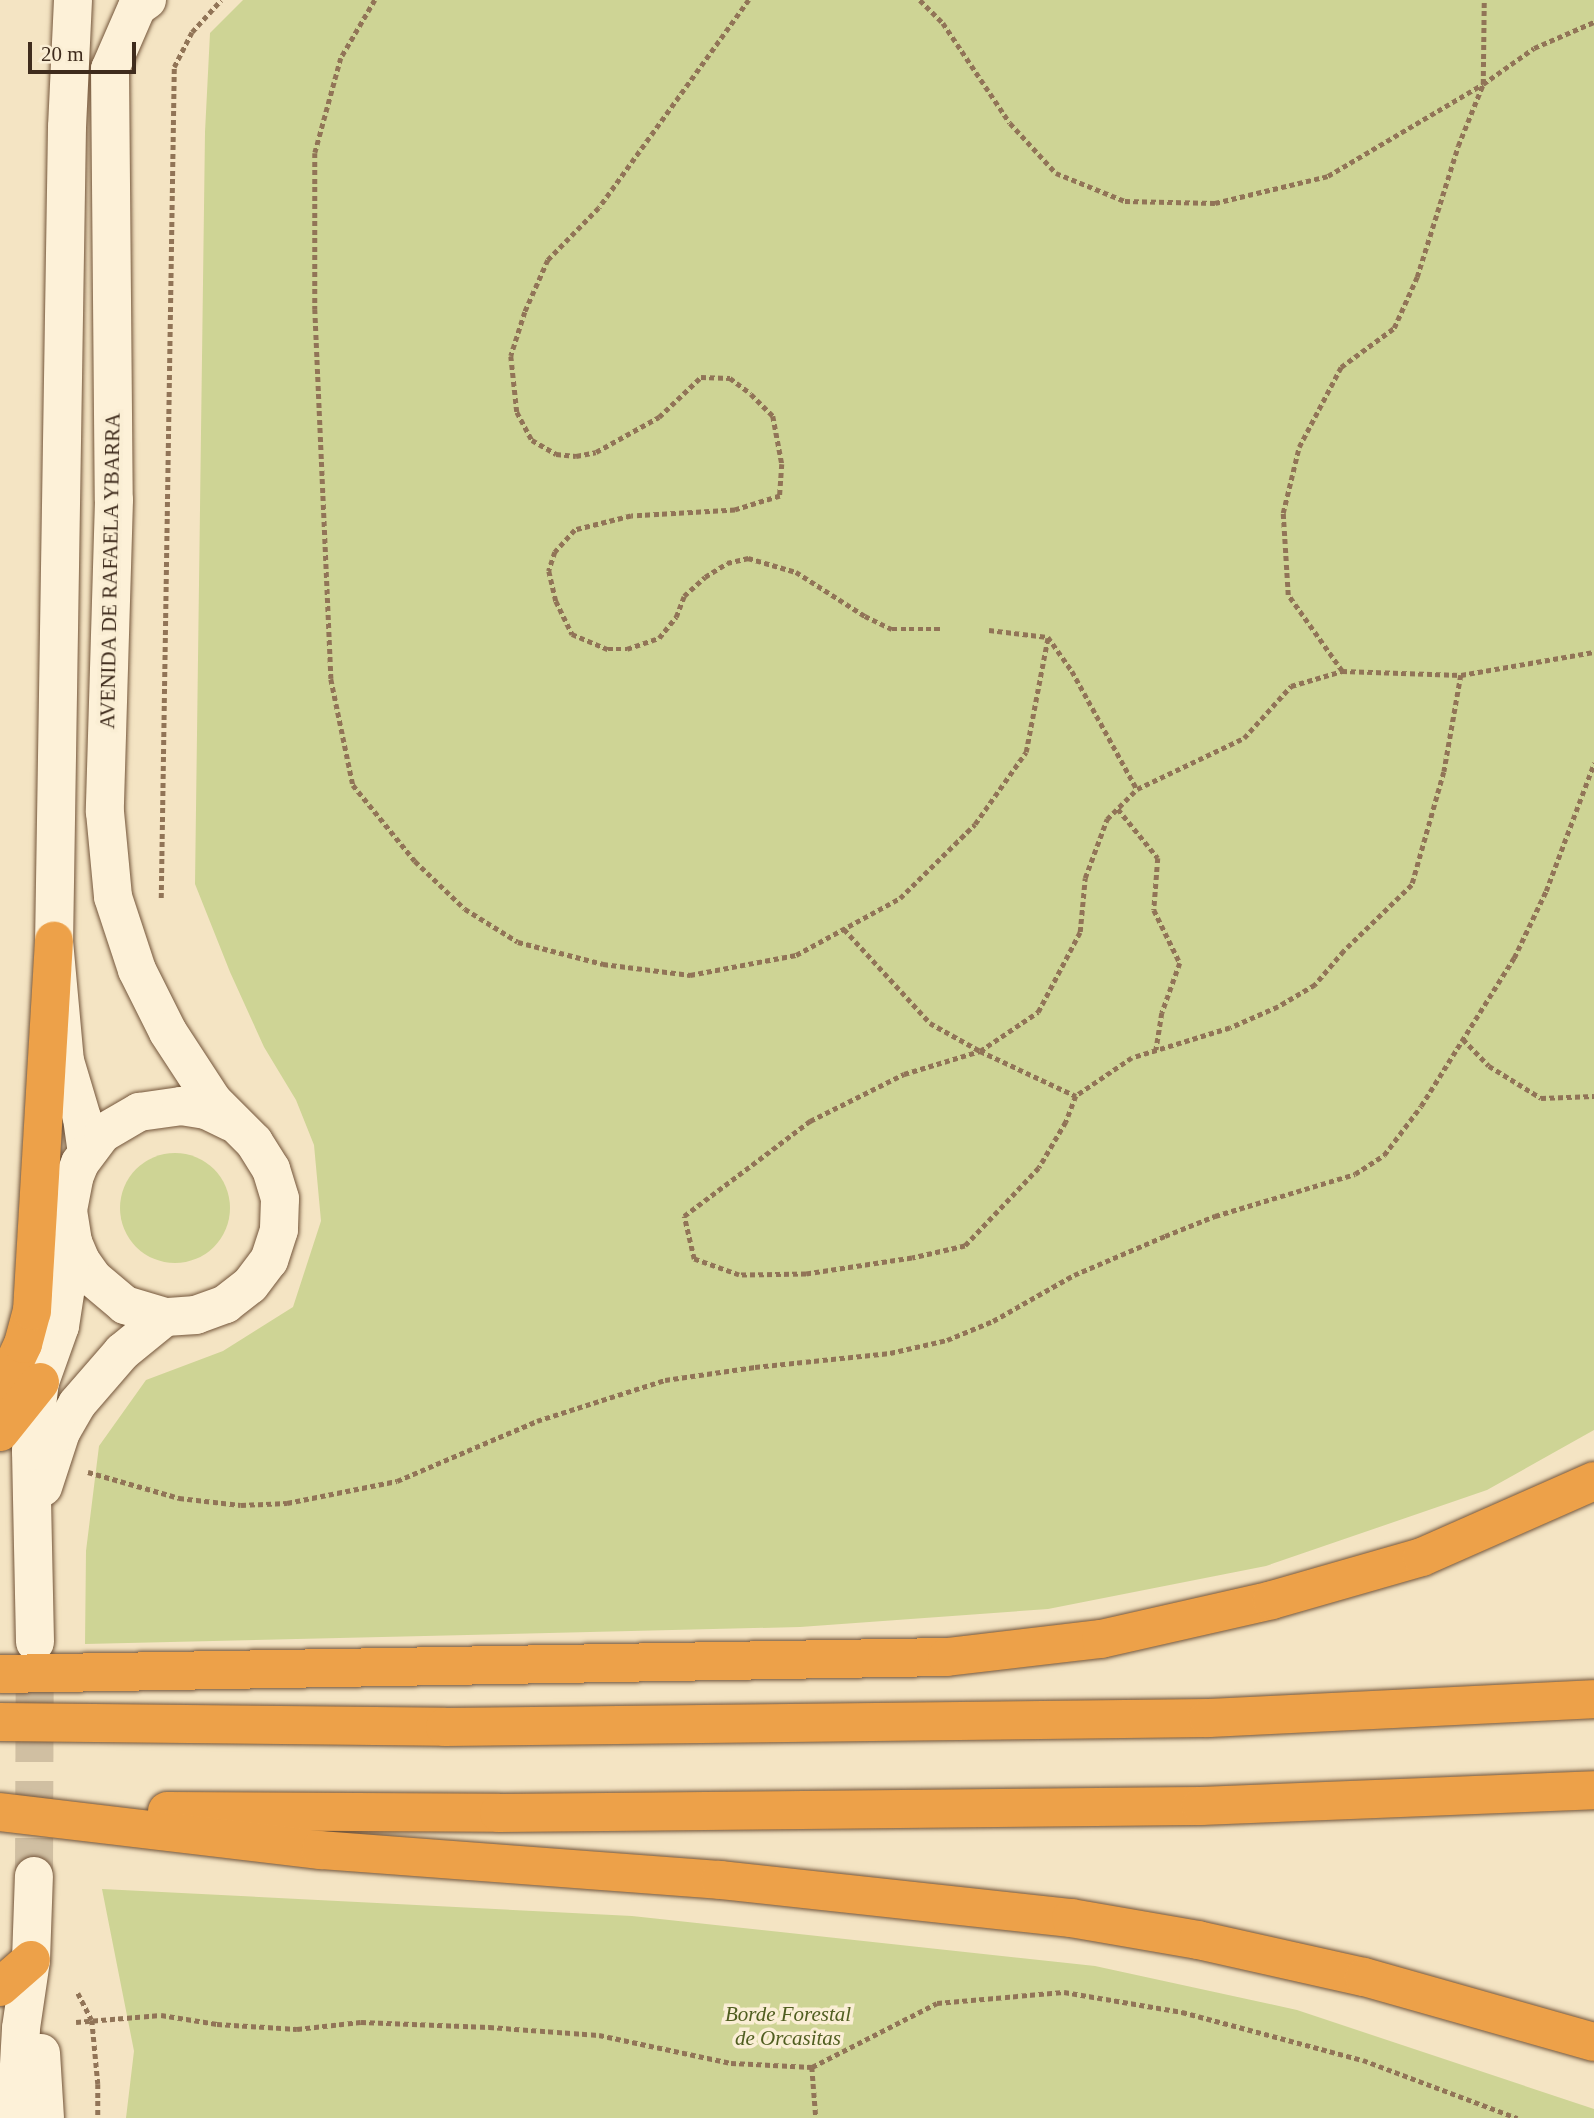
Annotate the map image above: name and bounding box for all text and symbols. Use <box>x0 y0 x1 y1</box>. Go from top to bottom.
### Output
scale bar <box>32 28 140 72</box>
text: 20 m <box>41 42 84 66</box>
street label: AVENIDA DE RAFAELA YBARRA <box>95 411 125 731</box>
park label: Borde Forestal de Orcasitas <box>725 2001 851 2051</box>

